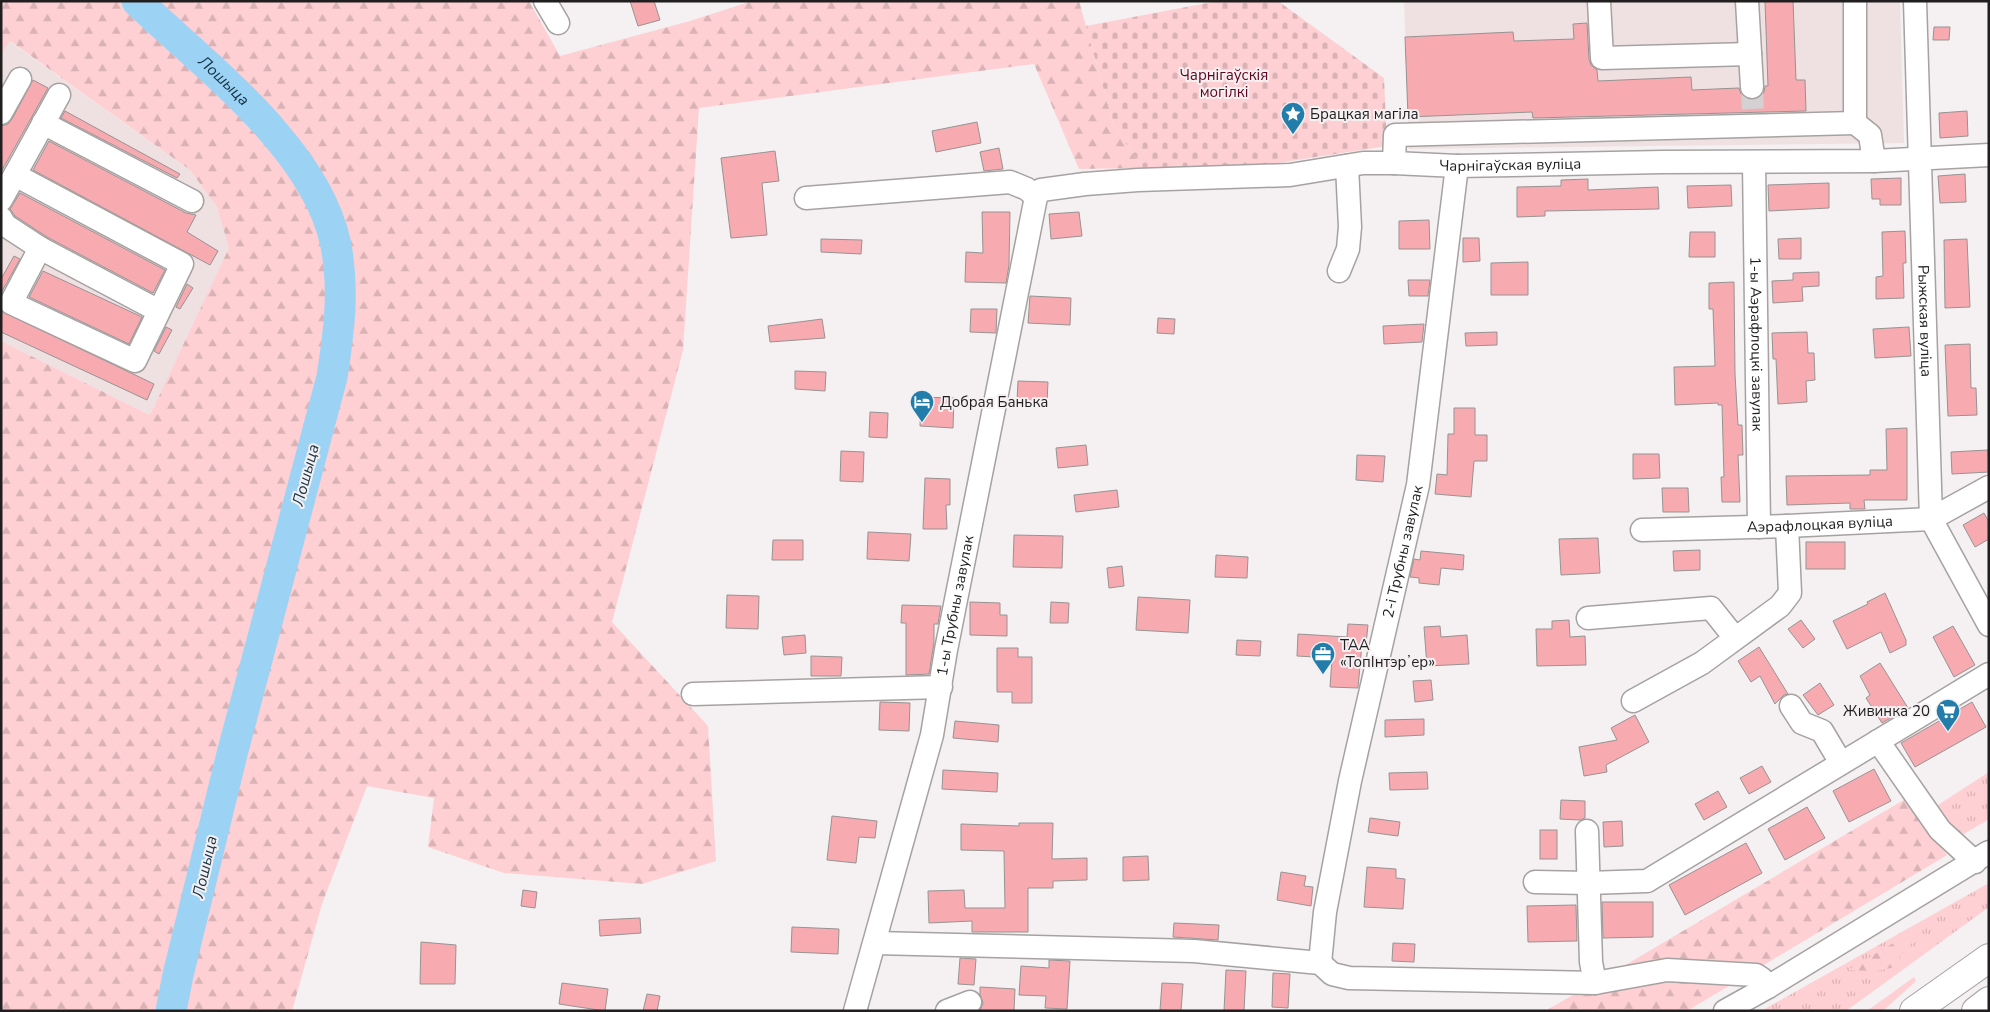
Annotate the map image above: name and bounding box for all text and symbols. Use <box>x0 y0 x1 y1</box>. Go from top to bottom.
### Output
water label: Лошыца <box>192 50 255 111</box>
park label: Чарнігаўскія могілкі <box>1180 65 1268 102</box>
place icon: Брацкая магіла <box>1280 101 1306 135</box>
place label: Брацкая магіла <box>1310 104 1419 124</box>
street label: Чарнігаўская вуліца <box>1439 154 1581 176</box>
street label: 1-ы Аэрафлоцкі завулак <box>1745 256 1768 432</box>
street label: Рыжская вуліца <box>1913 265 1937 377</box>
hotel icon: Добрая Банька <box>909 389 935 423</box>
place label: Добрая Банька <box>940 392 1048 412</box>
water label: Лошыца <box>287 441 325 510</box>
street label: 2-і Трубны завулак <box>1378 483 1428 620</box>
street label: Аэрафлоцкая вуліца <box>1747 511 1893 537</box>
street label: 1-ы Трубны завулак <box>932 534 979 677</box>
place label: ТАА «ТопІнтэрʼер» <box>1340 635 1435 672</box>
office icon: ТАА «ТопІнтэрʼер» <box>1310 641 1336 675</box>
supermarket icon: Живинка 20 <box>1935 698 1961 732</box>
place label: Живинка 20 <box>1843 701 1930 721</box>
water label: Лошыца <box>187 834 223 901</box>

